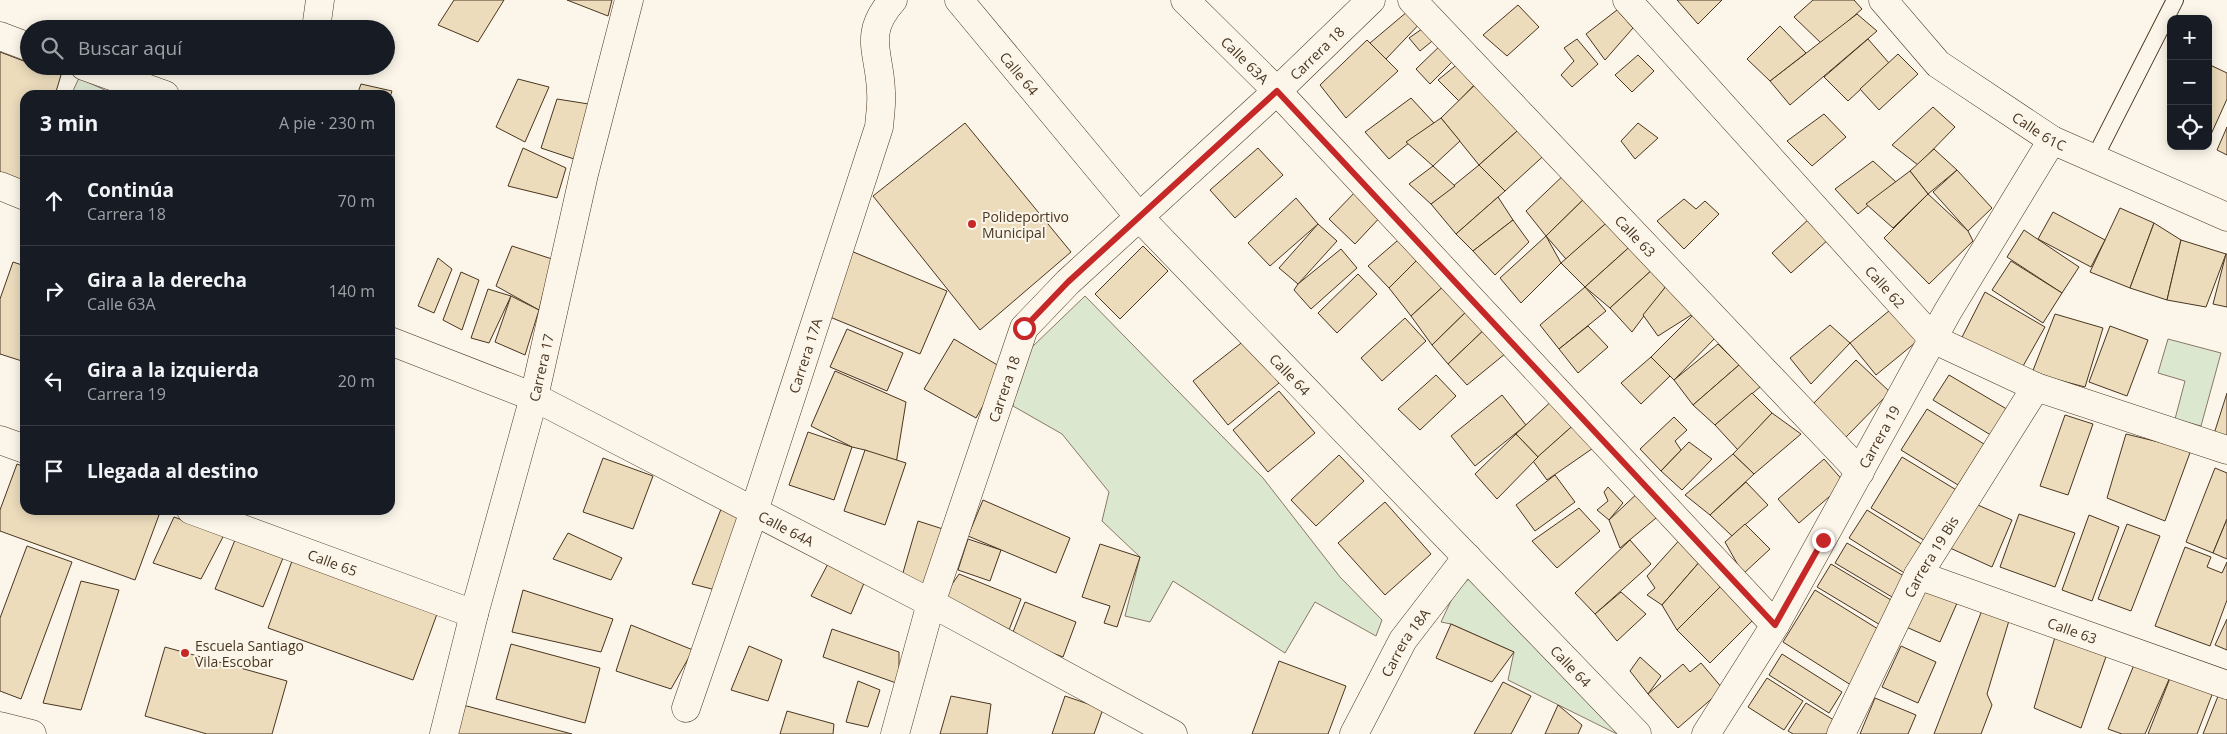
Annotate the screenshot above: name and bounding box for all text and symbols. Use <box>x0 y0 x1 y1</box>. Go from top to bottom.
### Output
map controls <box>2167 15 2212 150</box>
button: + <box>2167 15 2212 60</box>
search box <box>20 20 395 75</box>
street label: Carrera 18 <box>1285 22 1348 84</box>
street label: Calle 63A <box>1217 32 1274 88</box>
icon: search <box>38 34 66 62</box>
text: Buscar aquí <box>78 35 182 61</box>
street label: Calle 64 <box>996 47 1043 99</box>
button: − <box>2167 60 2212 105</box>
button: locate <box>2167 105 2212 150</box>
street label: Calle 61C <box>2009 107 2069 155</box>
text: 3 min <box>40 109 98 137</box>
text: A pie · 230 m <box>279 112 375 134</box>
text: Continúa <box>87 177 174 203</box>
icon: ahead <box>40 187 68 215</box>
text: 70 m <box>338 190 375 212</box>
text: Carrera 18 <box>87 203 166 225</box>
place label: Polideportivo Municipal <box>982 207 1069 242</box>
street label: Calle 63 <box>1611 211 1660 261</box>
marker: Polideportivo Municipal <box>966 218 978 230</box>
street label: Calle 62 <box>1861 261 1910 312</box>
text: Gira a la derecha <box>87 267 247 293</box>
icon: right <box>40 277 68 305</box>
text: 140 m <box>329 280 375 302</box>
text: Calle 63A <box>87 293 156 315</box>
street label: Carrera 17A <box>784 315 826 395</box>
route start <box>1013 317 1036 340</box>
street label: Carrera 17 <box>524 332 557 403</box>
street label: Calle 64 <box>1266 349 1315 399</box>
street label: Carrera 18 <box>983 353 1024 425</box>
text: Gira a la izquierda <box>87 357 259 383</box>
icon: left <box>40 367 68 395</box>
text: 20 m <box>338 370 375 392</box>
text: Carrera 19 <box>87 383 166 405</box>
street label: Carrera 19 <box>1854 402 1904 472</box>
icon: arrive <box>40 457 68 485</box>
text: Llegada al destino <box>87 458 259 484</box>
street label: Calle 64A <box>755 506 818 550</box>
street label: Carrera 19 Bis <box>1899 512 1963 600</box>
route end <box>1812 529 1835 552</box>
street label: Calle 65 <box>305 544 360 580</box>
street label: Carrera 18A <box>1376 604 1434 680</box>
street label: Calle 63 <box>2045 612 2100 648</box>
place label: Escuela Santiago Vila Escobar <box>195 636 304 671</box>
street label: Calle 64 <box>1547 641 1596 691</box>
marker: Escuela Santiago Vila Escobar <box>179 647 191 659</box>

